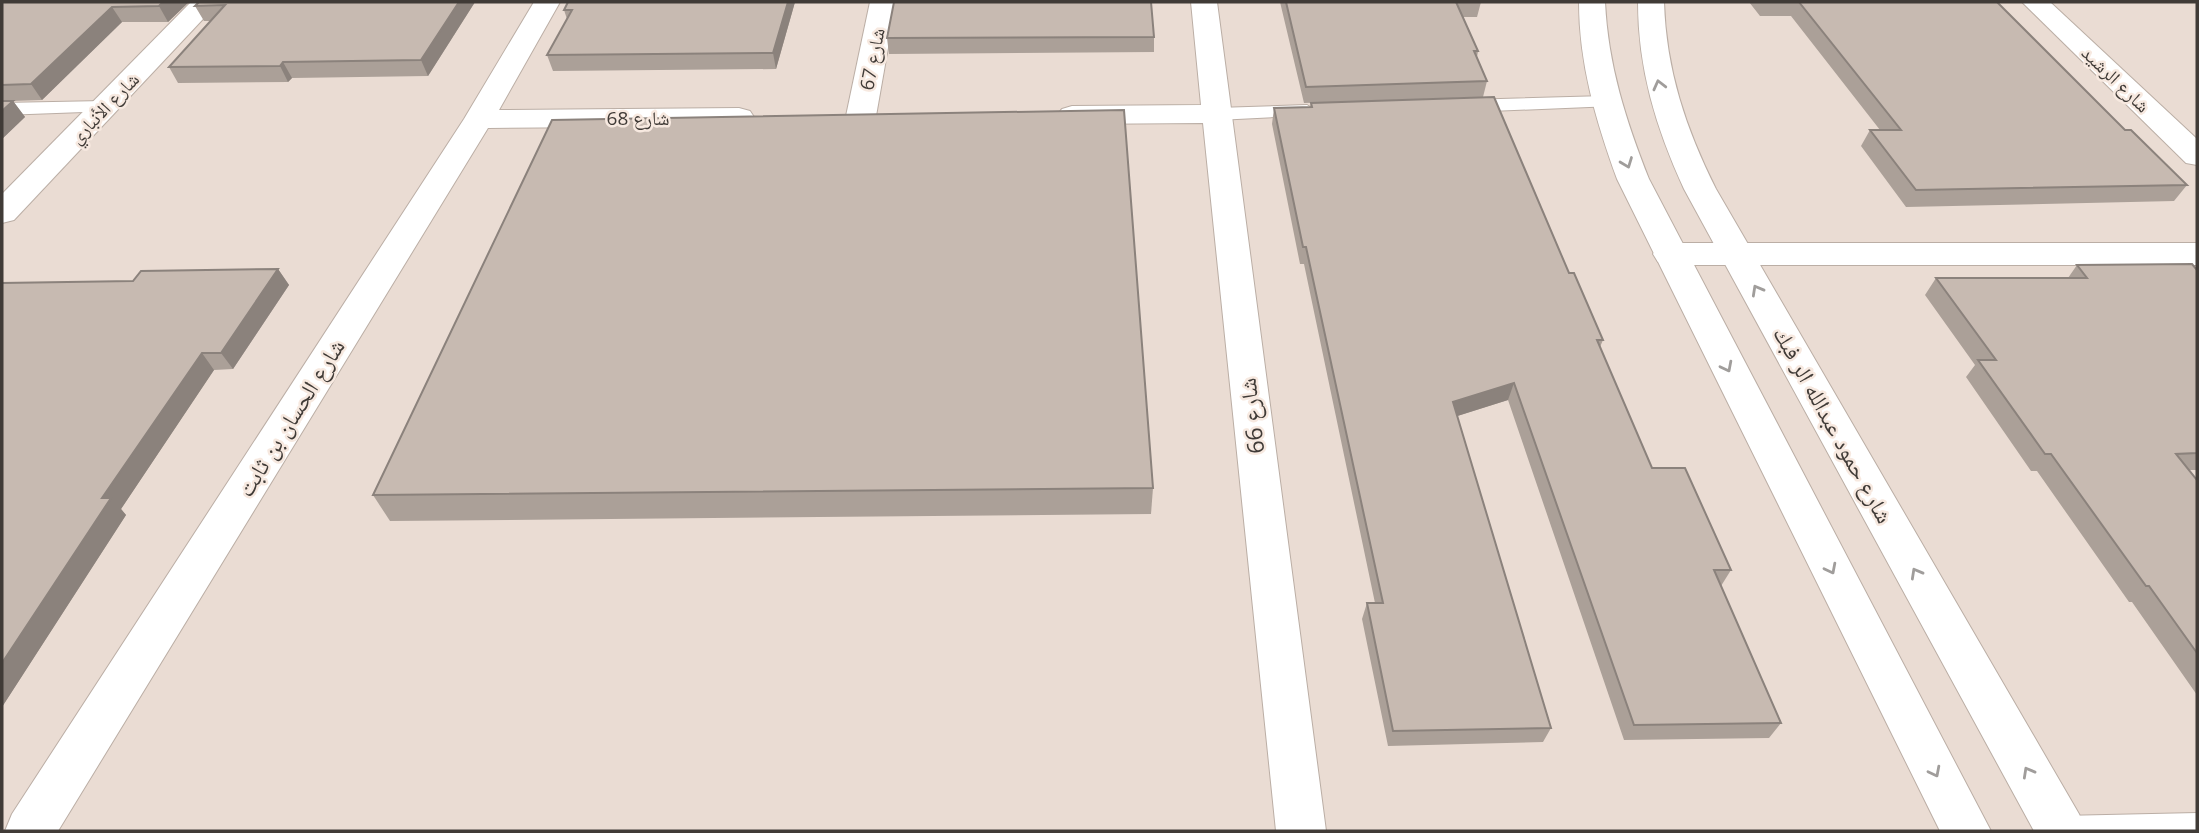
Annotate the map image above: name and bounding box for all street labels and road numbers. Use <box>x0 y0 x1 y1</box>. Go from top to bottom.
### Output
street label: شارع 67 <box>853 26 891 92</box>
street label: شارع الرشيد <box>2076 40 2156 118</box>
street label: شارع الأنباري <box>63 67 147 151</box>
street label: شارع 68 <box>607 105 669 131</box>
street label: شارع حمود عبدالله الر فبك <box>1766 320 1901 529</box>
street label: شارع الحسان بن ثابت <box>229 332 352 502</box>
street label: شارع 66 <box>1230 376 1272 456</box>

